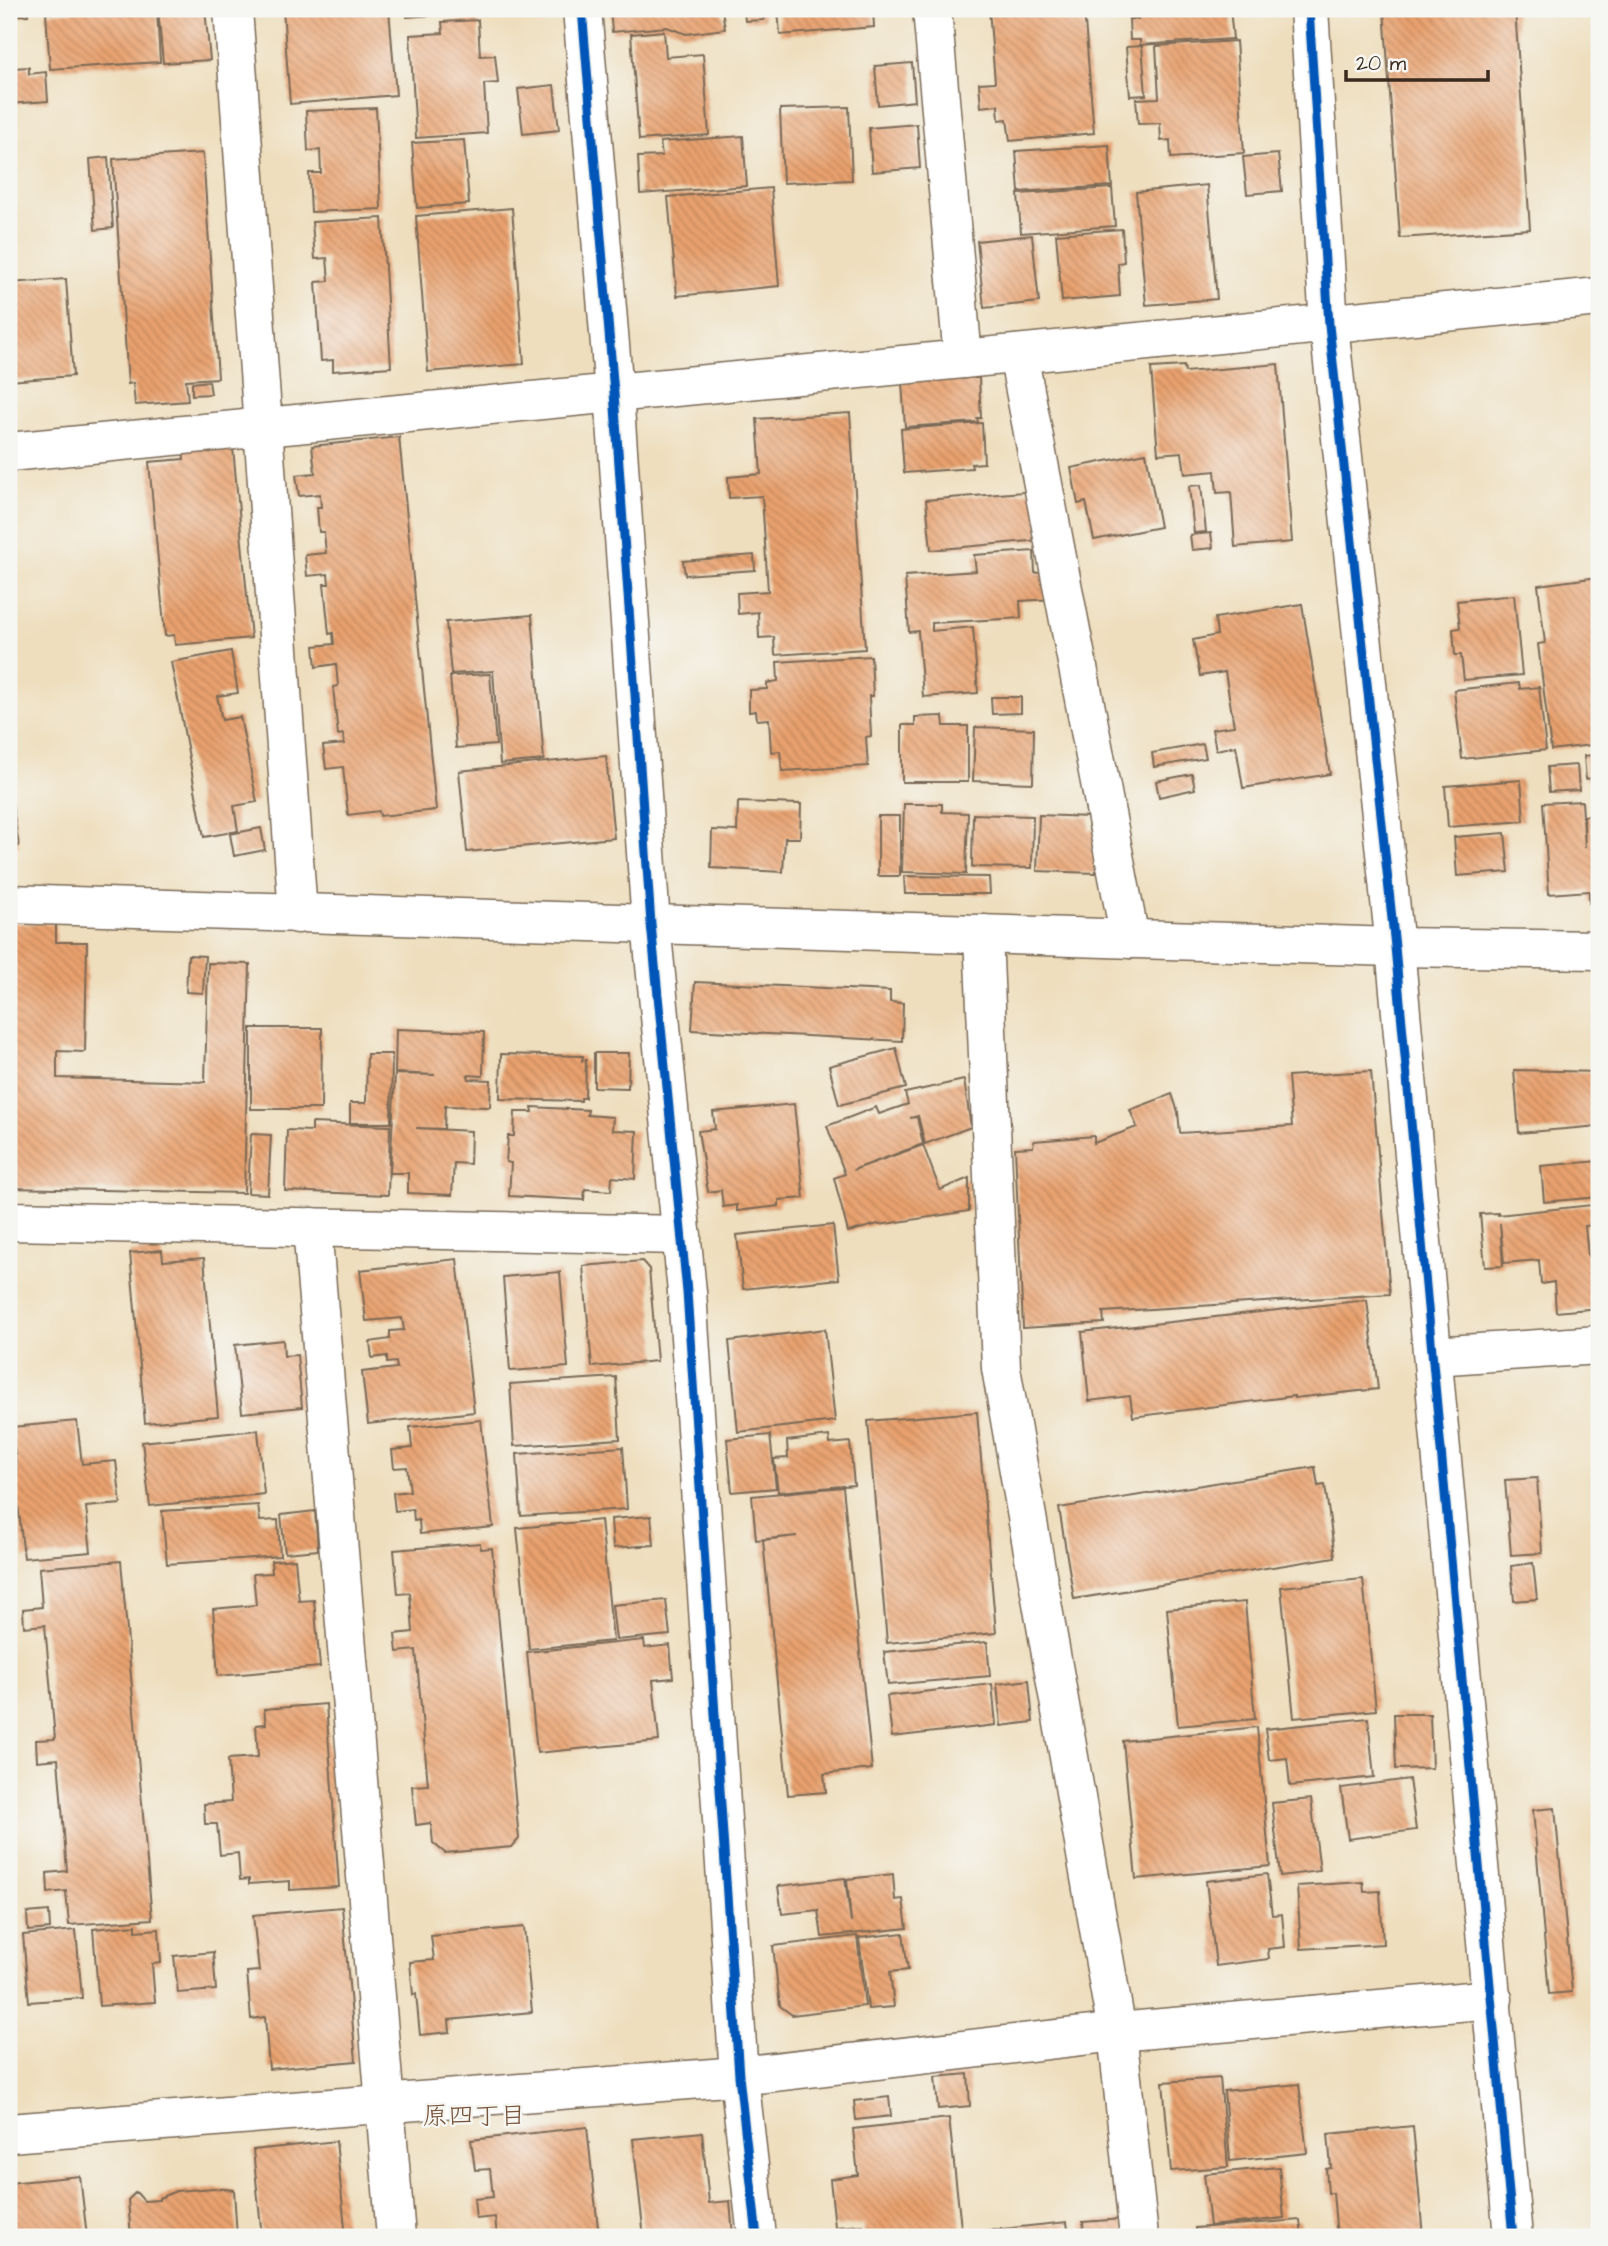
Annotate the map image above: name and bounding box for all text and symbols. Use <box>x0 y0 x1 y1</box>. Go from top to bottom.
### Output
scale bar <box>1346 38 1487 82</box>
text: 20 m <box>1356 49 1407 78</box>
district label: 原四丁目 <box>422 2098 526 2134</box>

